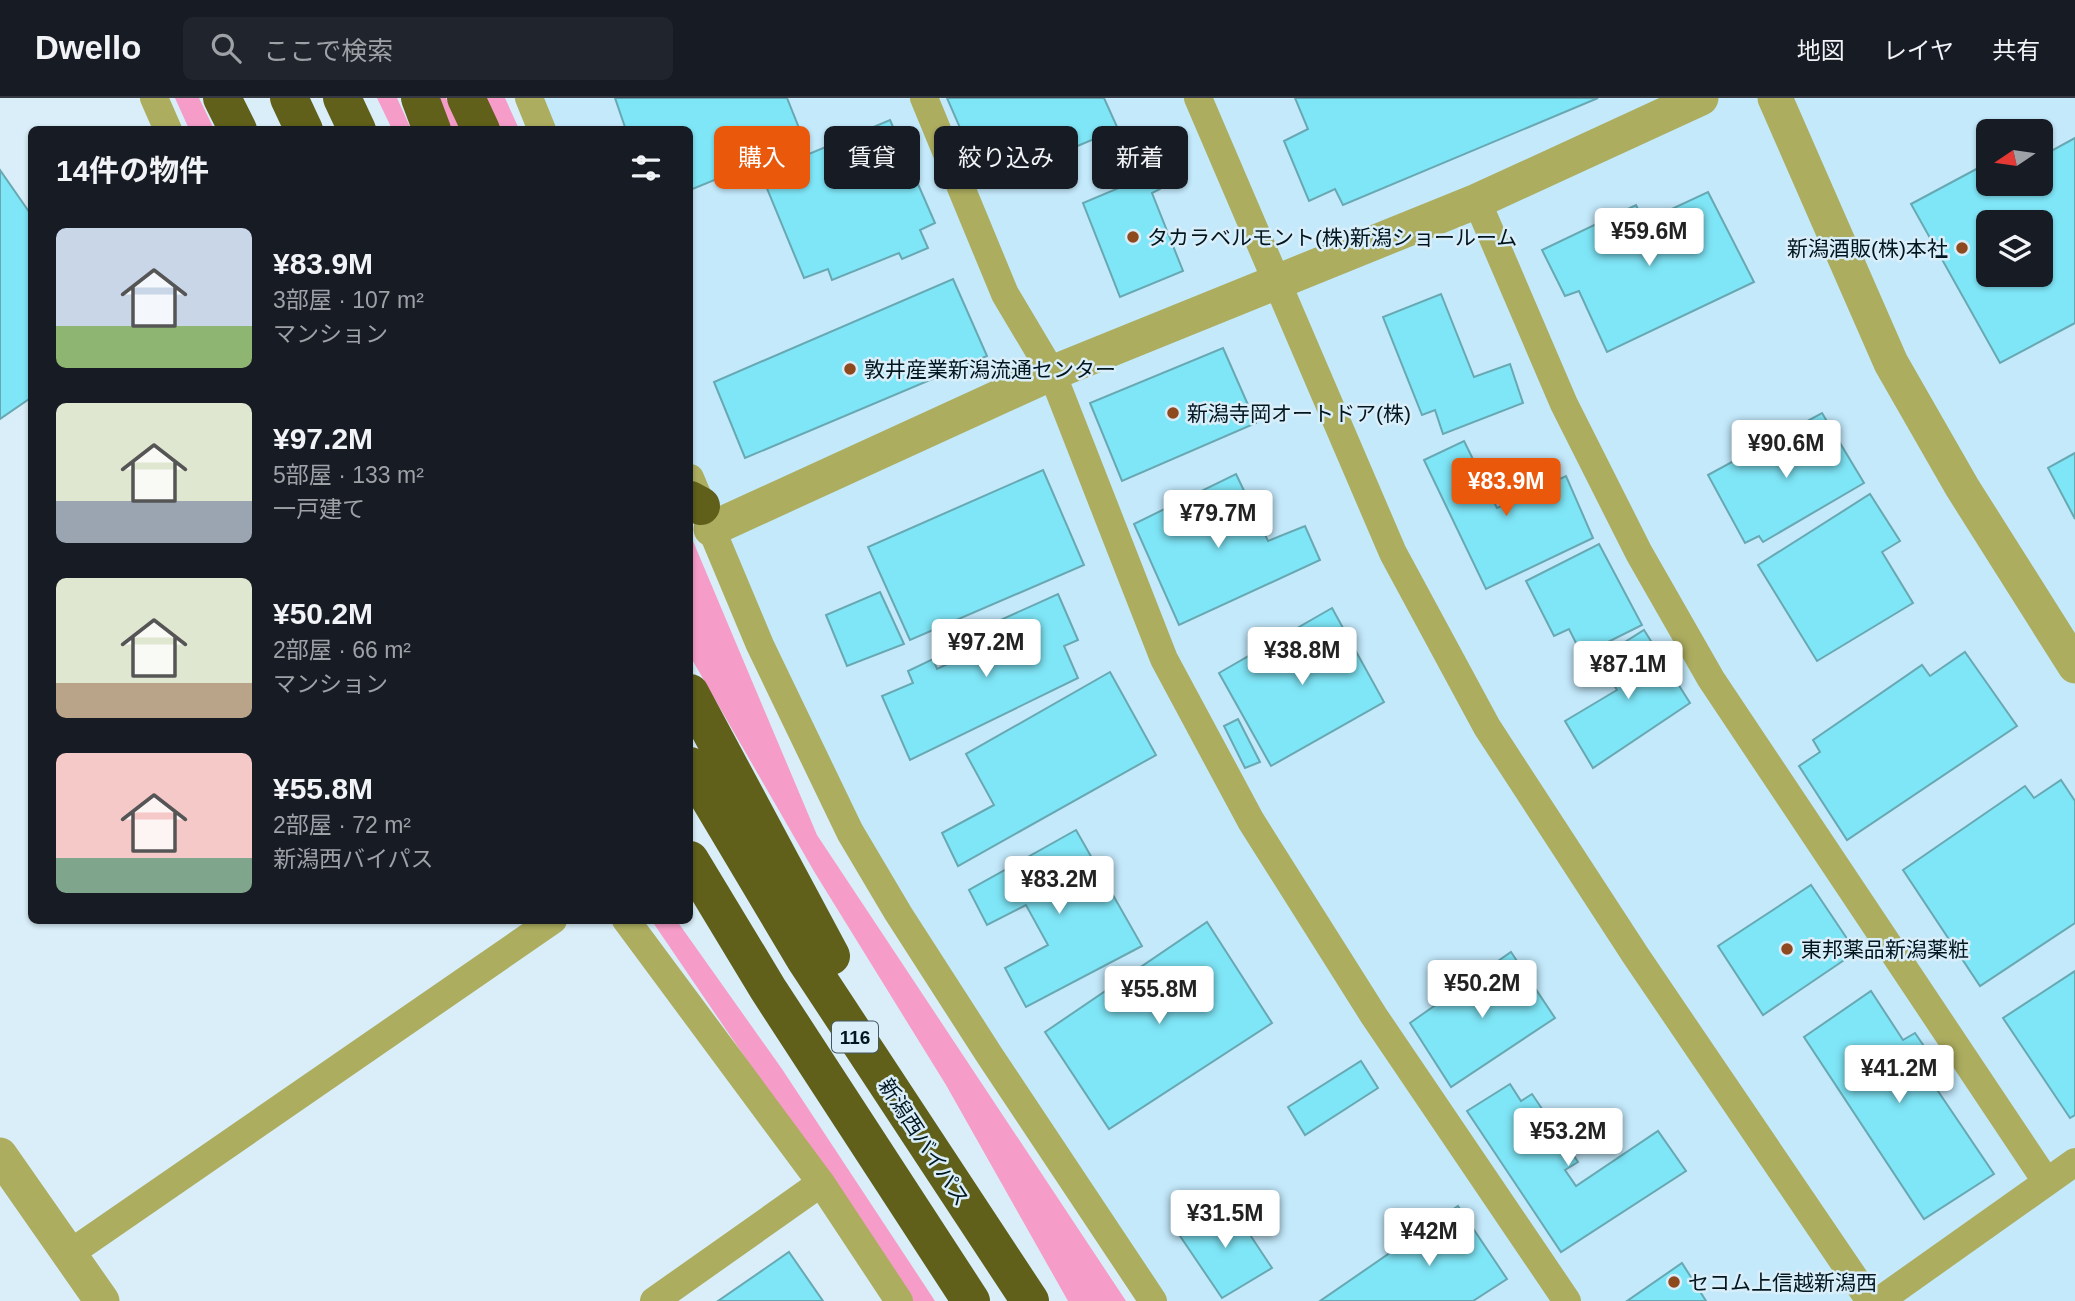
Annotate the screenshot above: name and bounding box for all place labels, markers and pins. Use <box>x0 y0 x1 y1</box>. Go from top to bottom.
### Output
pin: ¥59.6M <box>1592 208 1706 268</box>
place label: タカラベルモント(株)新潟ショールーム <box>1147 226 1517 249</box>
marker: タカラベルモント(株)新潟ショールーム <box>1125 229 1141 245</box>
place label: 新潟酒販(株)本社 <box>1787 237 1948 260</box>
marker: 新潟酒販(株)本社 <box>1954 240 1970 256</box>
place label: 敦井産業新潟流通センター <box>864 358 1116 381</box>
marker: 敦井産業新潟流通センター <box>842 361 858 377</box>
place label: 新潟寺岡オートドア(株) <box>1187 402 1411 425</box>
marker: 新潟寺岡オートドア(株) <box>1165 405 1181 421</box>
pin: ¥90.6M <box>1729 420 1843 480</box>
pin: ¥83.9M <box>1449 458 1563 518</box>
pin: ¥79.7M <box>1161 490 1275 550</box>
pin: ¥97.2M <box>929 620 1043 679</box>
pin: ¥38.8M <box>1245 628 1359 687</box>
pin: ¥87.1M <box>1571 642 1685 701</box>
pin: ¥83.2M <box>1002 856 1116 916</box>
place label: 東邦薬品新潟薬粧 <box>1801 938 1969 961</box>
marker: 東邦薬品新潟薬粧 <box>1779 941 1795 957</box>
pin: ¥50.2M <box>1425 960 1539 1020</box>
pin: ¥55.8M <box>1102 967 1216 1026</box>
pin: ¥41.2M <box>1842 1046 1956 1105</box>
pin: ¥53.2M <box>1511 1108 1625 1168</box>
pin: ¥31.5M <box>1168 1190 1282 1250</box>
pin: ¥42M <box>1388 1208 1470 1268</box>
place label: セコム上信越新潟西 <box>1688 1271 1877 1294</box>
marker: セコム上信越新潟西 <box>1666 1274 1682 1290</box>

